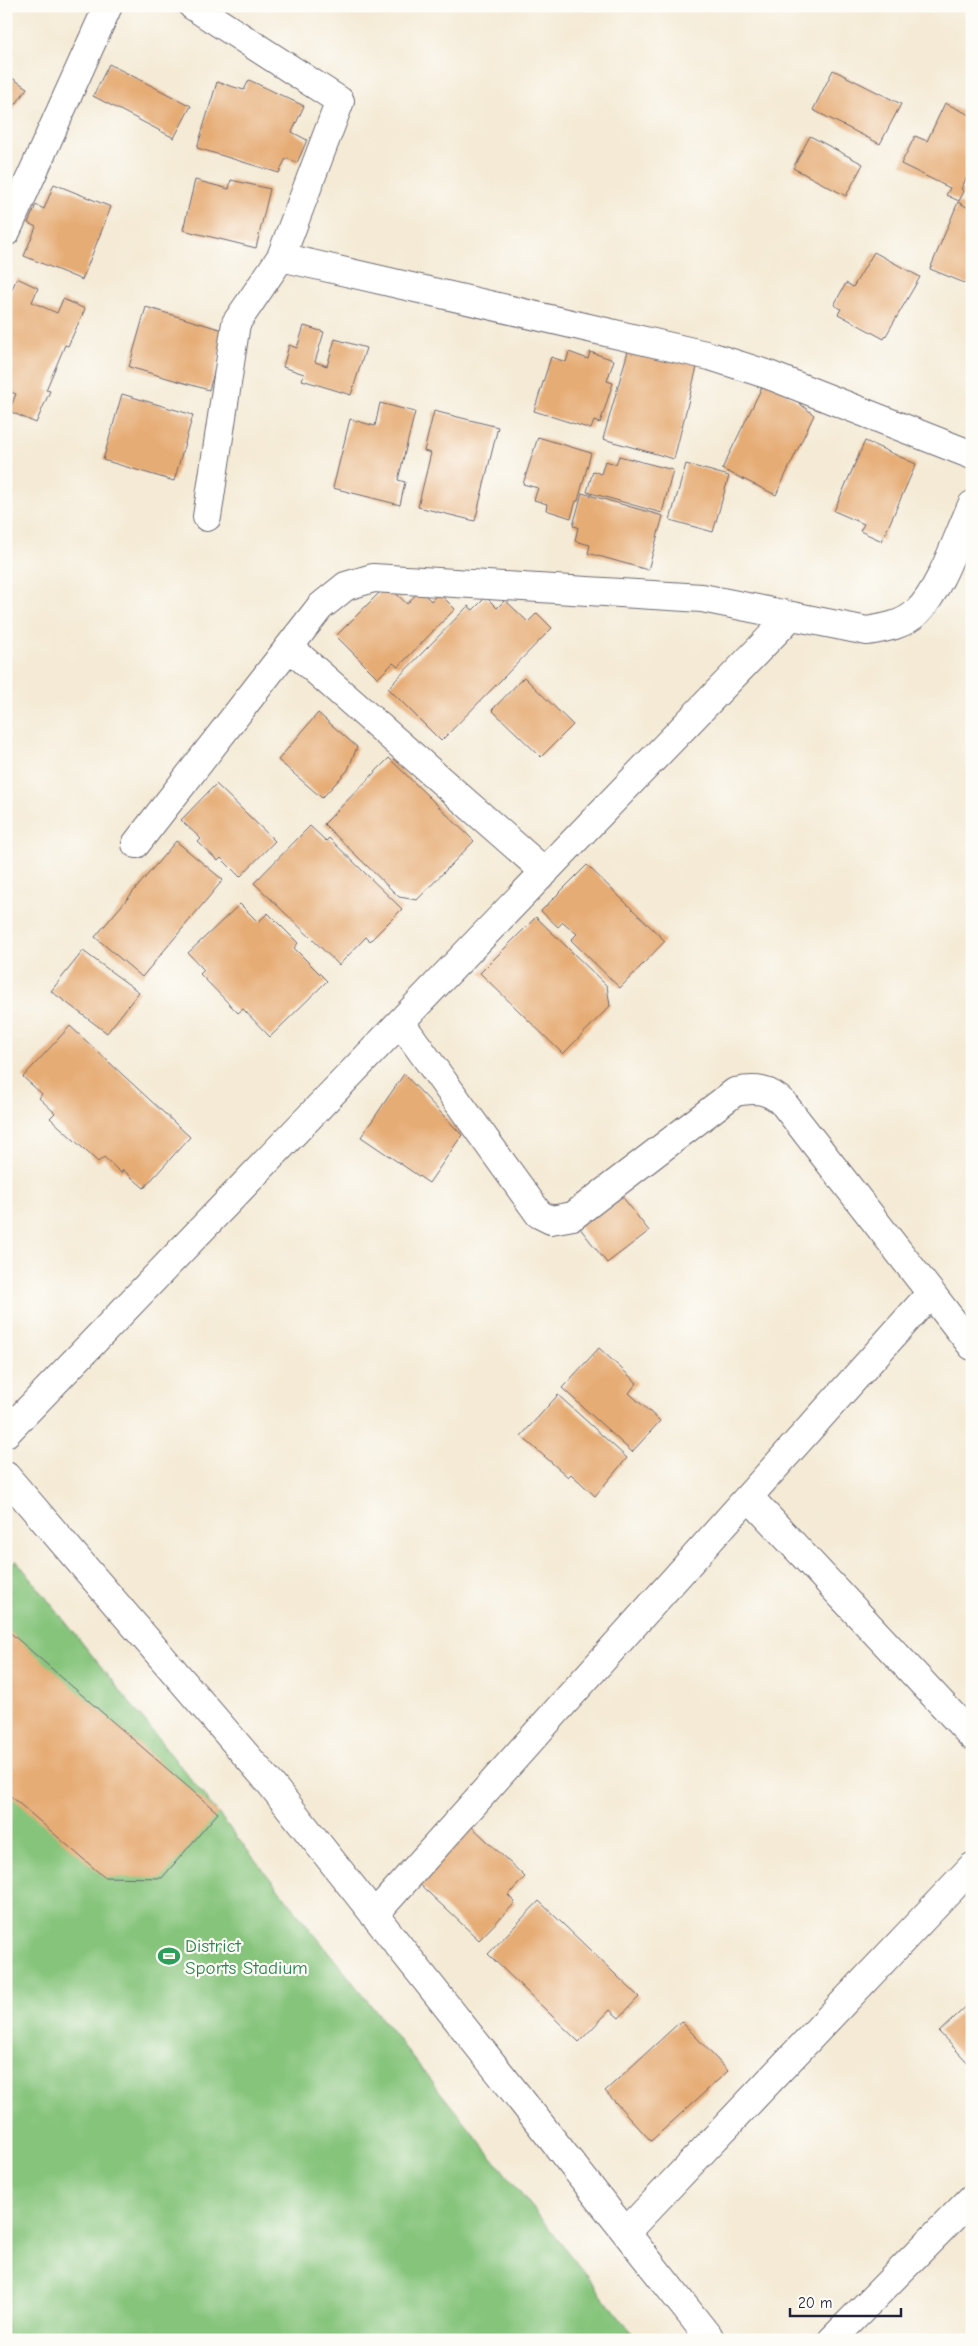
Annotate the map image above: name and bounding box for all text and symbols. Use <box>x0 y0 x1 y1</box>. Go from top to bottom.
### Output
place label: District Sports Stadium <box>185 1935 308 1979</box>
sports icon: District Sports Stadium <box>156 1943 182 1969</box>
scale bar <box>790 2286 902 2318</box>
text: 20 m <box>798 2294 832 2312</box>

